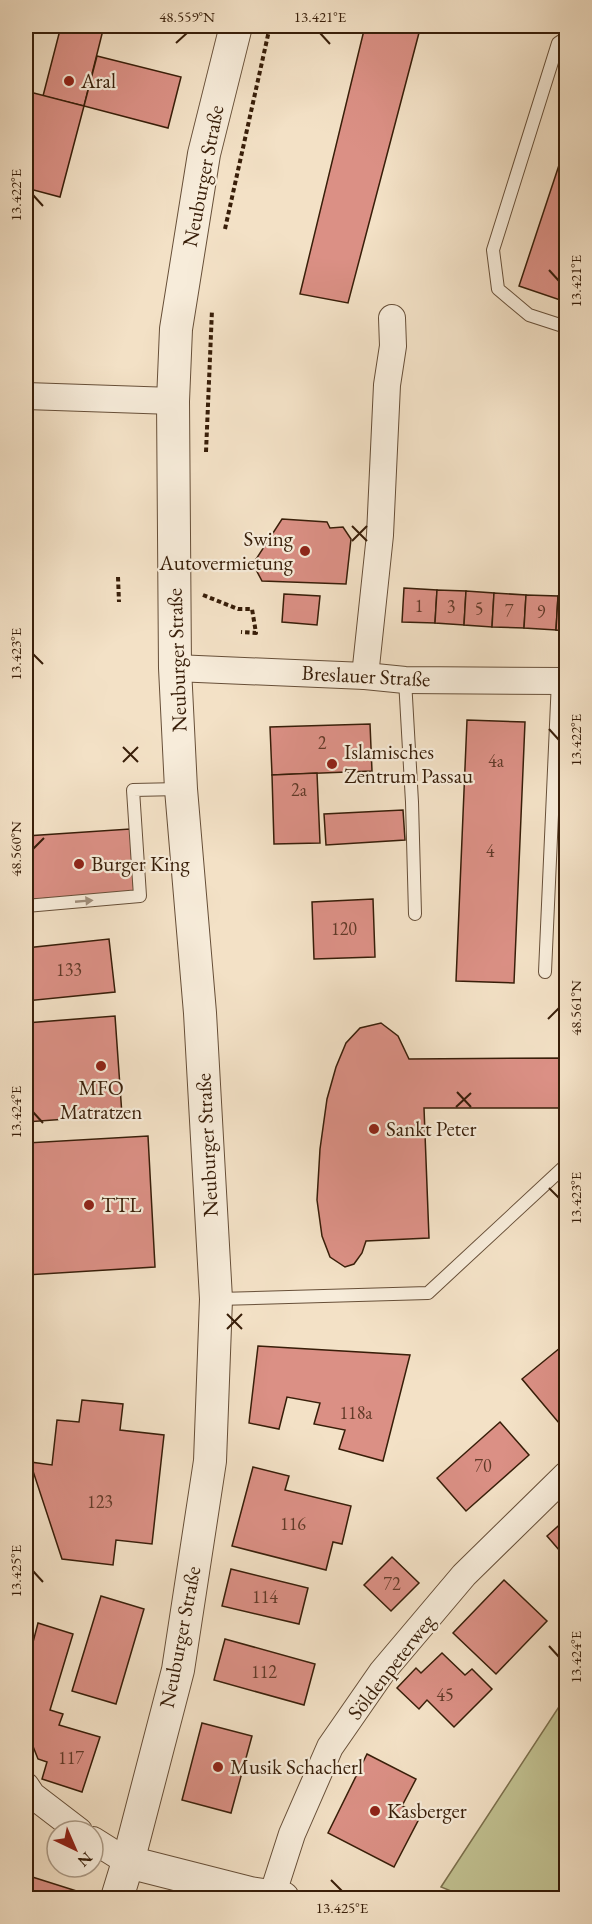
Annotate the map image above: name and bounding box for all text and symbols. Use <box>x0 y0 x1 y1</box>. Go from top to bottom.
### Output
text: 48.559°N <box>159 7 215 26</box>
text: 13.421°E <box>294 7 347 26</box>
place label: Aral <box>80 67 116 94</box>
marker: Aral <box>62 74 76 88</box>
street label: Neuburger Straße <box>176 103 229 249</box>
text: 13.422°E <box>6 168 25 221</box>
text: 13.421°E <box>566 254 585 307</box>
place label: Swing Autovermietung <box>158 525 294 576</box>
marker: Swing Autovermietung <box>298 544 312 558</box>
street label: Neuburger Straße <box>160 588 193 732</box>
house number: 1 <box>415 594 423 617</box>
house number: 3 <box>447 595 455 618</box>
house number: 5 <box>475 597 483 620</box>
house number: 7 <box>505 599 514 622</box>
house number: 9 <box>537 600 546 623</box>
text: 13.423°E <box>6 627 25 680</box>
street label: Breslauer Straße <box>301 659 431 692</box>
text: 13.422°E <box>566 713 585 766</box>
house number: 2 <box>318 731 327 754</box>
place label: Islamisches Zentrum Passau <box>344 738 473 789</box>
house number: 4a <box>488 749 505 772</box>
marker: Islamisches Zentrum Passau <box>325 757 339 771</box>
house number: 2a <box>291 778 308 801</box>
text: 48.560°N <box>6 821 25 877</box>
house number: 4 <box>486 839 495 862</box>
place label: Burger King <box>91 850 190 877</box>
marker: Burger King <box>72 857 86 871</box>
one-way arrow <box>74 896 93 906</box>
house number: 120 <box>331 917 357 940</box>
house number: 133 <box>56 958 82 981</box>
text: 48.561°N <box>566 980 585 1036</box>
marker: MFO Matratzen <box>94 1059 108 1073</box>
street label: Neuburger Straße <box>189 1072 224 1218</box>
place label: MFO Matratzen <box>60 1074 142 1125</box>
text: 13.424°E <box>6 1085 25 1138</box>
place label: Sankt Peter <box>386 1115 476 1142</box>
marker: Sankt Peter <box>367 1122 381 1136</box>
text: 13.423°E <box>566 1171 585 1224</box>
place label: TTL <box>101 1191 142 1218</box>
marker: TTL <box>82 1198 96 1212</box>
house number: 118a <box>339 1401 373 1424</box>
house number: 70 <box>474 1454 492 1477</box>
house number: 123 <box>87 1490 113 1513</box>
house number: 116 <box>280 1512 306 1535</box>
text: 13.425°E <box>6 1544 25 1597</box>
street label: Neuburger Straße <box>153 1564 206 1710</box>
house number: 72 <box>383 1572 401 1595</box>
house number: 114 <box>252 1585 278 1608</box>
street label: Söldenpeterweg <box>341 1608 441 1725</box>
text: 13.424°E <box>566 1630 585 1683</box>
house number: 112 <box>251 1660 277 1683</box>
house number: 45 <box>436 1683 454 1706</box>
house number: 117 <box>58 1746 84 1769</box>
place label: Musik Schacherl <box>230 1753 363 1780</box>
marker: Musik Schacherl <box>211 1760 225 1774</box>
place label: Kasberger <box>387 1797 467 1824</box>
marker: Kasberger <box>368 1804 382 1818</box>
north arrow <box>45 1819 105 1879</box>
text: N <box>73 1847 97 1872</box>
text: 13.425°E <box>316 1898 369 1917</box>

